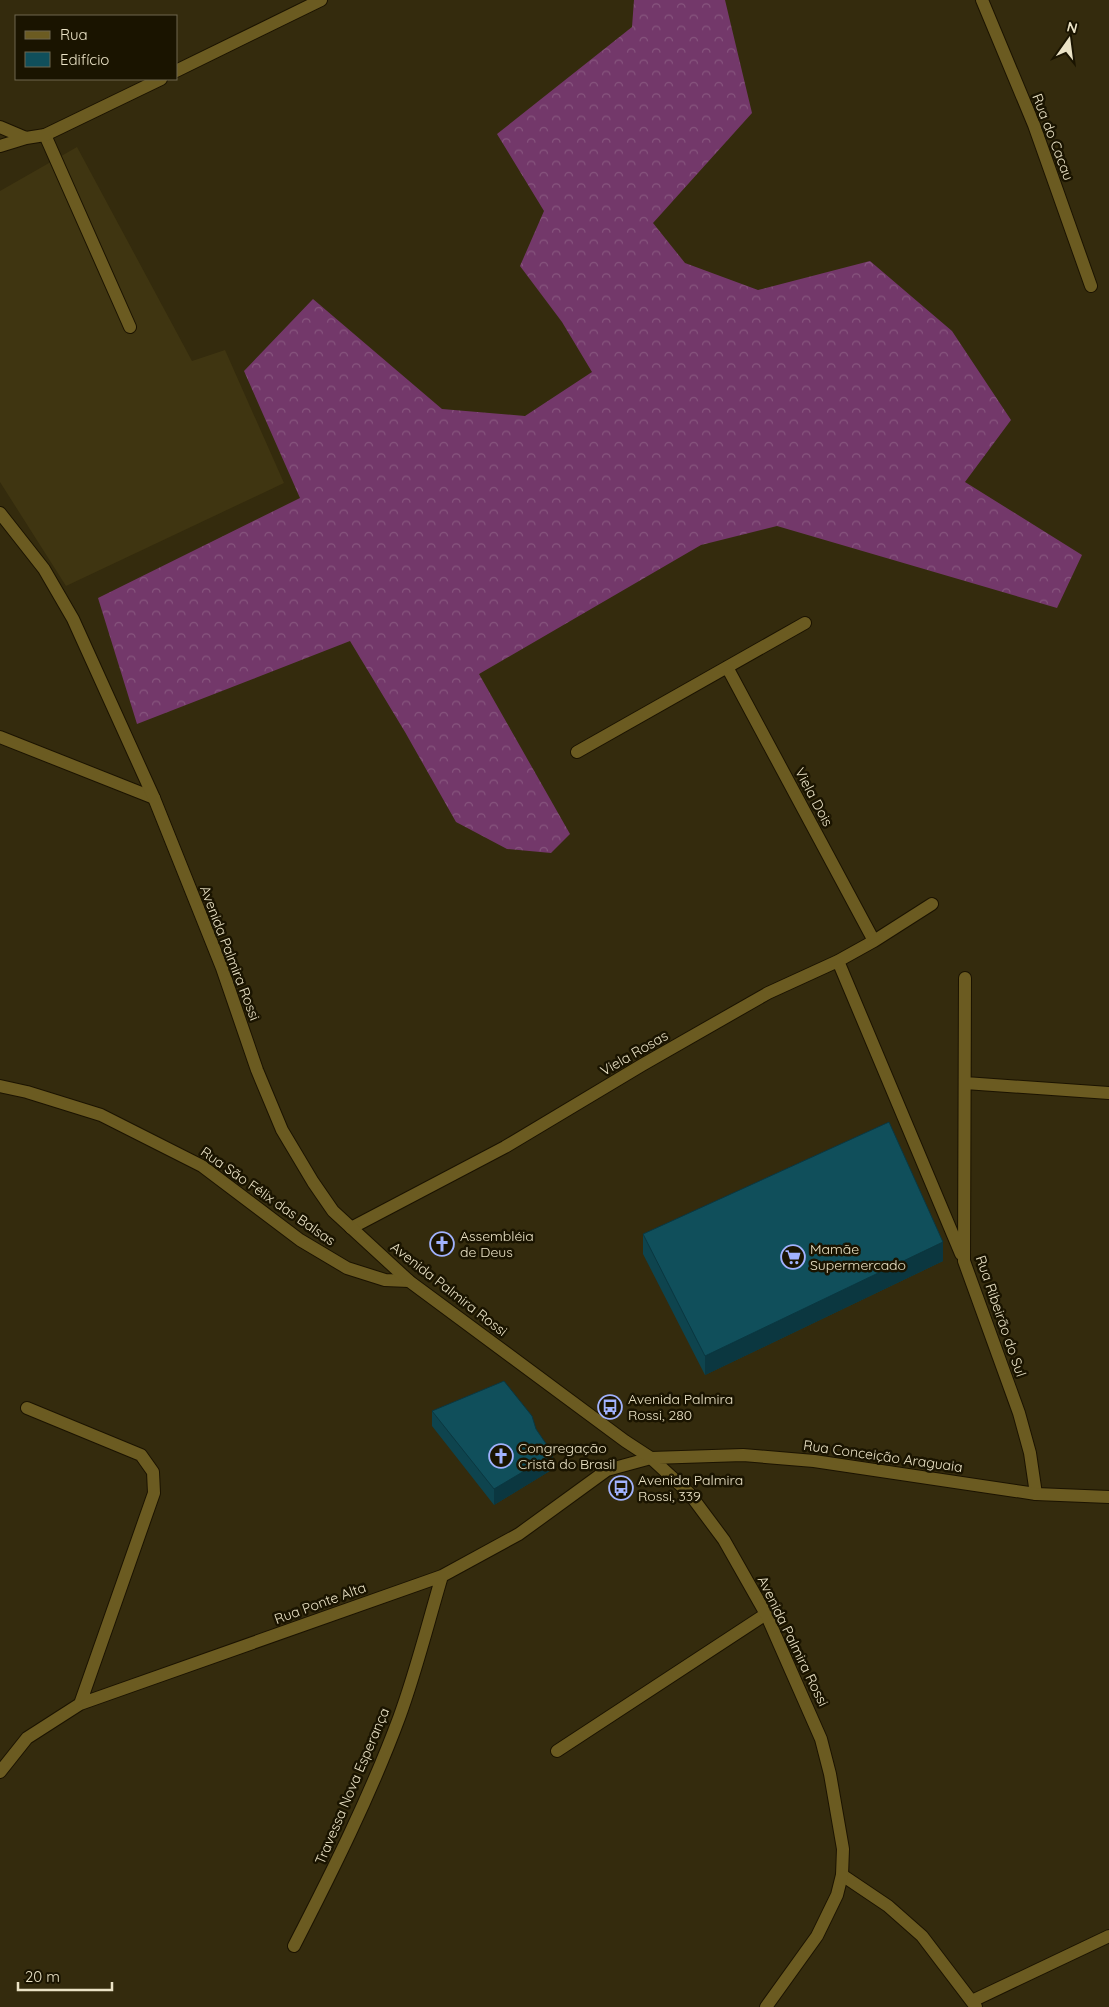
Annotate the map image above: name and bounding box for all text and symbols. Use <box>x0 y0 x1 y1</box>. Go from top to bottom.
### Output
legend <box>15 15 178 80</box>
north arrow <box>1044 15 1094 65</box>
text: N <box>1065 17 1079 37</box>
text: Rua <box>60 25 88 44</box>
text: Edifício <box>60 50 109 69</box>
street label: Rua do Cacau <box>1028 91 1078 183</box>
street label: Viela Dois <box>791 765 837 829</box>
street label: Avenida Palmira Rossi <box>196 883 264 1023</box>
street label: Viela Rosas <box>597 1026 671 1080</box>
street label: Rua São Félix das Balsas <box>197 1143 339 1249</box>
place label: Assembléia de Deus <box>460 1227 534 1261</box>
church icon: Assembléia de Deus <box>429 1231 455 1257</box>
street label: Avenida Palmira Rossi <box>387 1238 511 1340</box>
place label: Mamãe Supermercado <box>810 1240 906 1274</box>
supermarket icon: Mamãe Supermercado <box>780 1244 806 1270</box>
street label: Rua Ribeirão do Sul <box>972 1253 1030 1379</box>
place label: Avenida Palmira Rossi, 280 <box>628 1390 733 1424</box>
bus stop icon: Avenida Palmira Rossi, 280 <box>597 1394 623 1420</box>
street label: Rua Conceição Araguaia <box>802 1436 964 1476</box>
place label: Congregação Cristã do Brasil <box>518 1439 616 1473</box>
church icon: Congregação Cristã do Brasil <box>488 1443 514 1469</box>
place label: Avenida Palmira Rossi, 339 <box>638 1471 743 1505</box>
bus stop icon: Avenida Palmira Rossi, 339 <box>608 1475 634 1501</box>
street label: Avenida Palmira Rossi <box>754 1573 832 1709</box>
street label: Rua Ponte Alta <box>272 1578 368 1628</box>
street label: Travessa Nova Esperança <box>311 1705 393 1867</box>
scale bar <box>18 1960 111 1992</box>
text: 20 m <box>25 1967 60 1986</box>

